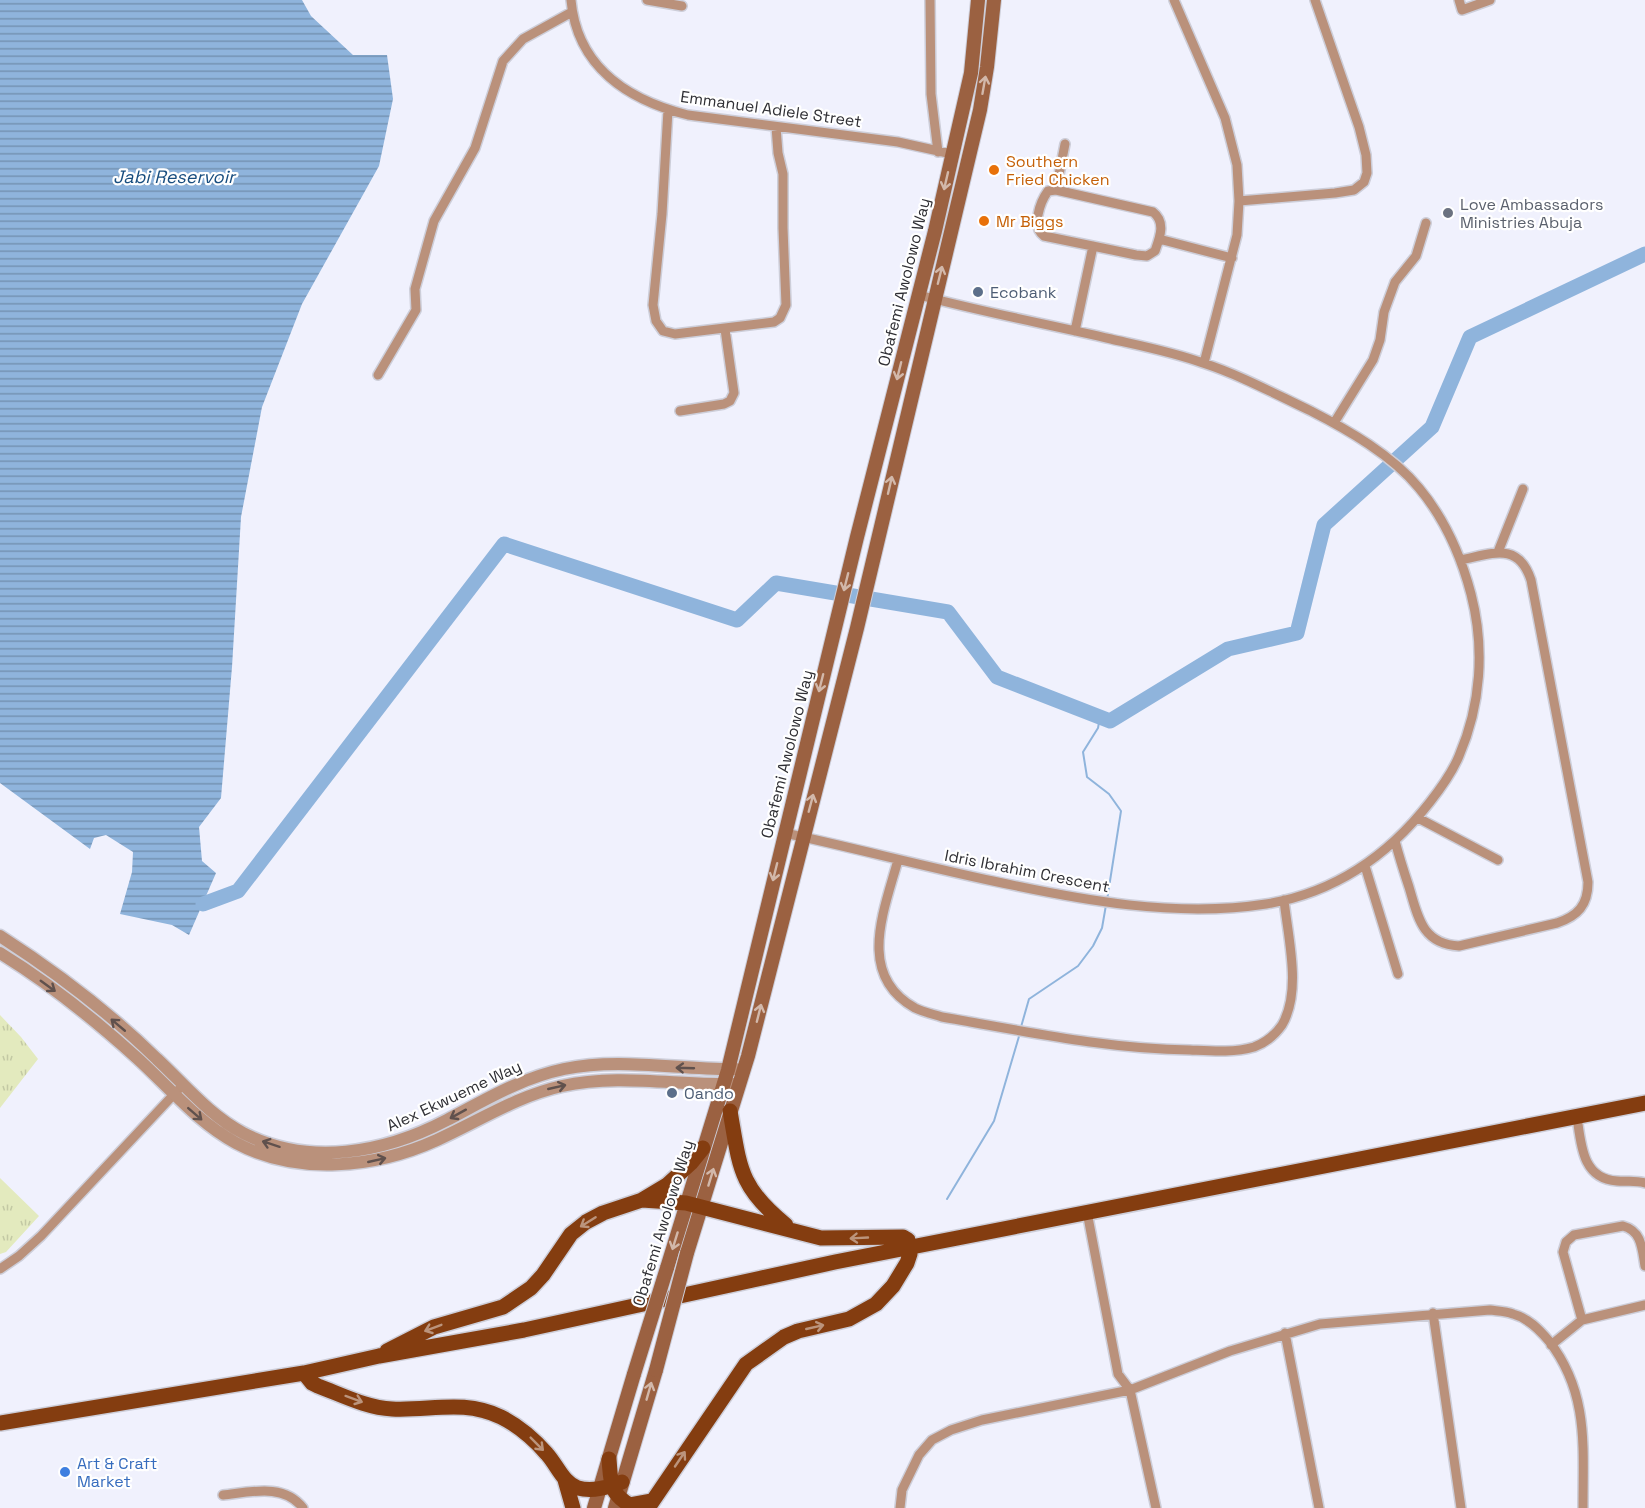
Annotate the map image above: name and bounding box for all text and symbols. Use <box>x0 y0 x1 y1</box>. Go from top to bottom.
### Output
one-way arrow <box>979 76 990 95</box>
street label: Emmanuel Adiele Street <box>679 86 863 132</box>
place label: Southern Fried Chicken <box>1006 151 1110 190</box>
marker: Southern Fried Chicken <box>987 163 1001 177</box>
water label: Jabi Reservoir <box>113 165 237 188</box>
one-way arrow <box>940 171 951 190</box>
place label: Love Ambassadors Ministries Abuja <box>1460 194 1603 233</box>
street label: Obafemi Awolowo Way <box>873 196 935 368</box>
marker: Love Ambassadors Ministries Abuja <box>1441 206 1455 220</box>
place label: Mr Biggs <box>996 211 1063 232</box>
marker: Mr Biggs <box>977 214 991 228</box>
one-way arrow <box>935 266 947 285</box>
place label: Ecobank <box>990 282 1057 303</box>
marker: Ecobank <box>971 285 985 299</box>
one-way arrow <box>893 361 905 380</box>
one-way arrow <box>885 476 897 495</box>
one-way arrow <box>839 572 851 591</box>
street label: Obafemi Awolowo Way <box>756 668 818 840</box>
one-way arrow <box>815 673 827 692</box>
one-way arrow <box>806 794 817 813</box>
street label: Idris Ibrahim Crescent <box>943 845 1111 897</box>
one-way arrow <box>769 862 781 881</box>
one-way arrow <box>40 980 56 992</box>
one-way arrow <box>753 1004 765 1023</box>
one-way arrow <box>110 1019 126 1032</box>
street label: Alex Ekwueme Way <box>383 1056 525 1136</box>
one-way arrow <box>675 1062 695 1073</box>
one-way arrow <box>547 1081 566 1093</box>
place label: Oando <box>684 1083 734 1104</box>
marker: Oando <box>665 1086 679 1100</box>
one-way arrow <box>187 1106 203 1120</box>
one-way arrow <box>449 1109 467 1120</box>
street label: Obafemi Awolowo Way <box>628 1137 698 1309</box>
one-way arrow <box>262 1138 281 1149</box>
one-way arrow <box>367 1154 386 1165</box>
one-way arrow <box>706 1168 717 1187</box>
one-way arrow <box>580 1216 597 1228</box>
one-way arrow <box>669 1231 680 1250</box>
one-way arrow <box>850 1233 870 1244</box>
one-way arrow <box>805 1320 824 1332</box>
one-way arrow <box>424 1323 443 1334</box>
one-way arrow <box>644 1382 655 1401</box>
one-way arrow <box>344 1395 363 1406</box>
one-way arrow <box>530 1436 544 1451</box>
one-way arrow <box>674 1452 686 1468</box>
place label: Art & Craft Market <box>77 1453 157 1492</box>
marker: Art & Craft Market <box>58 1465 72 1479</box>

